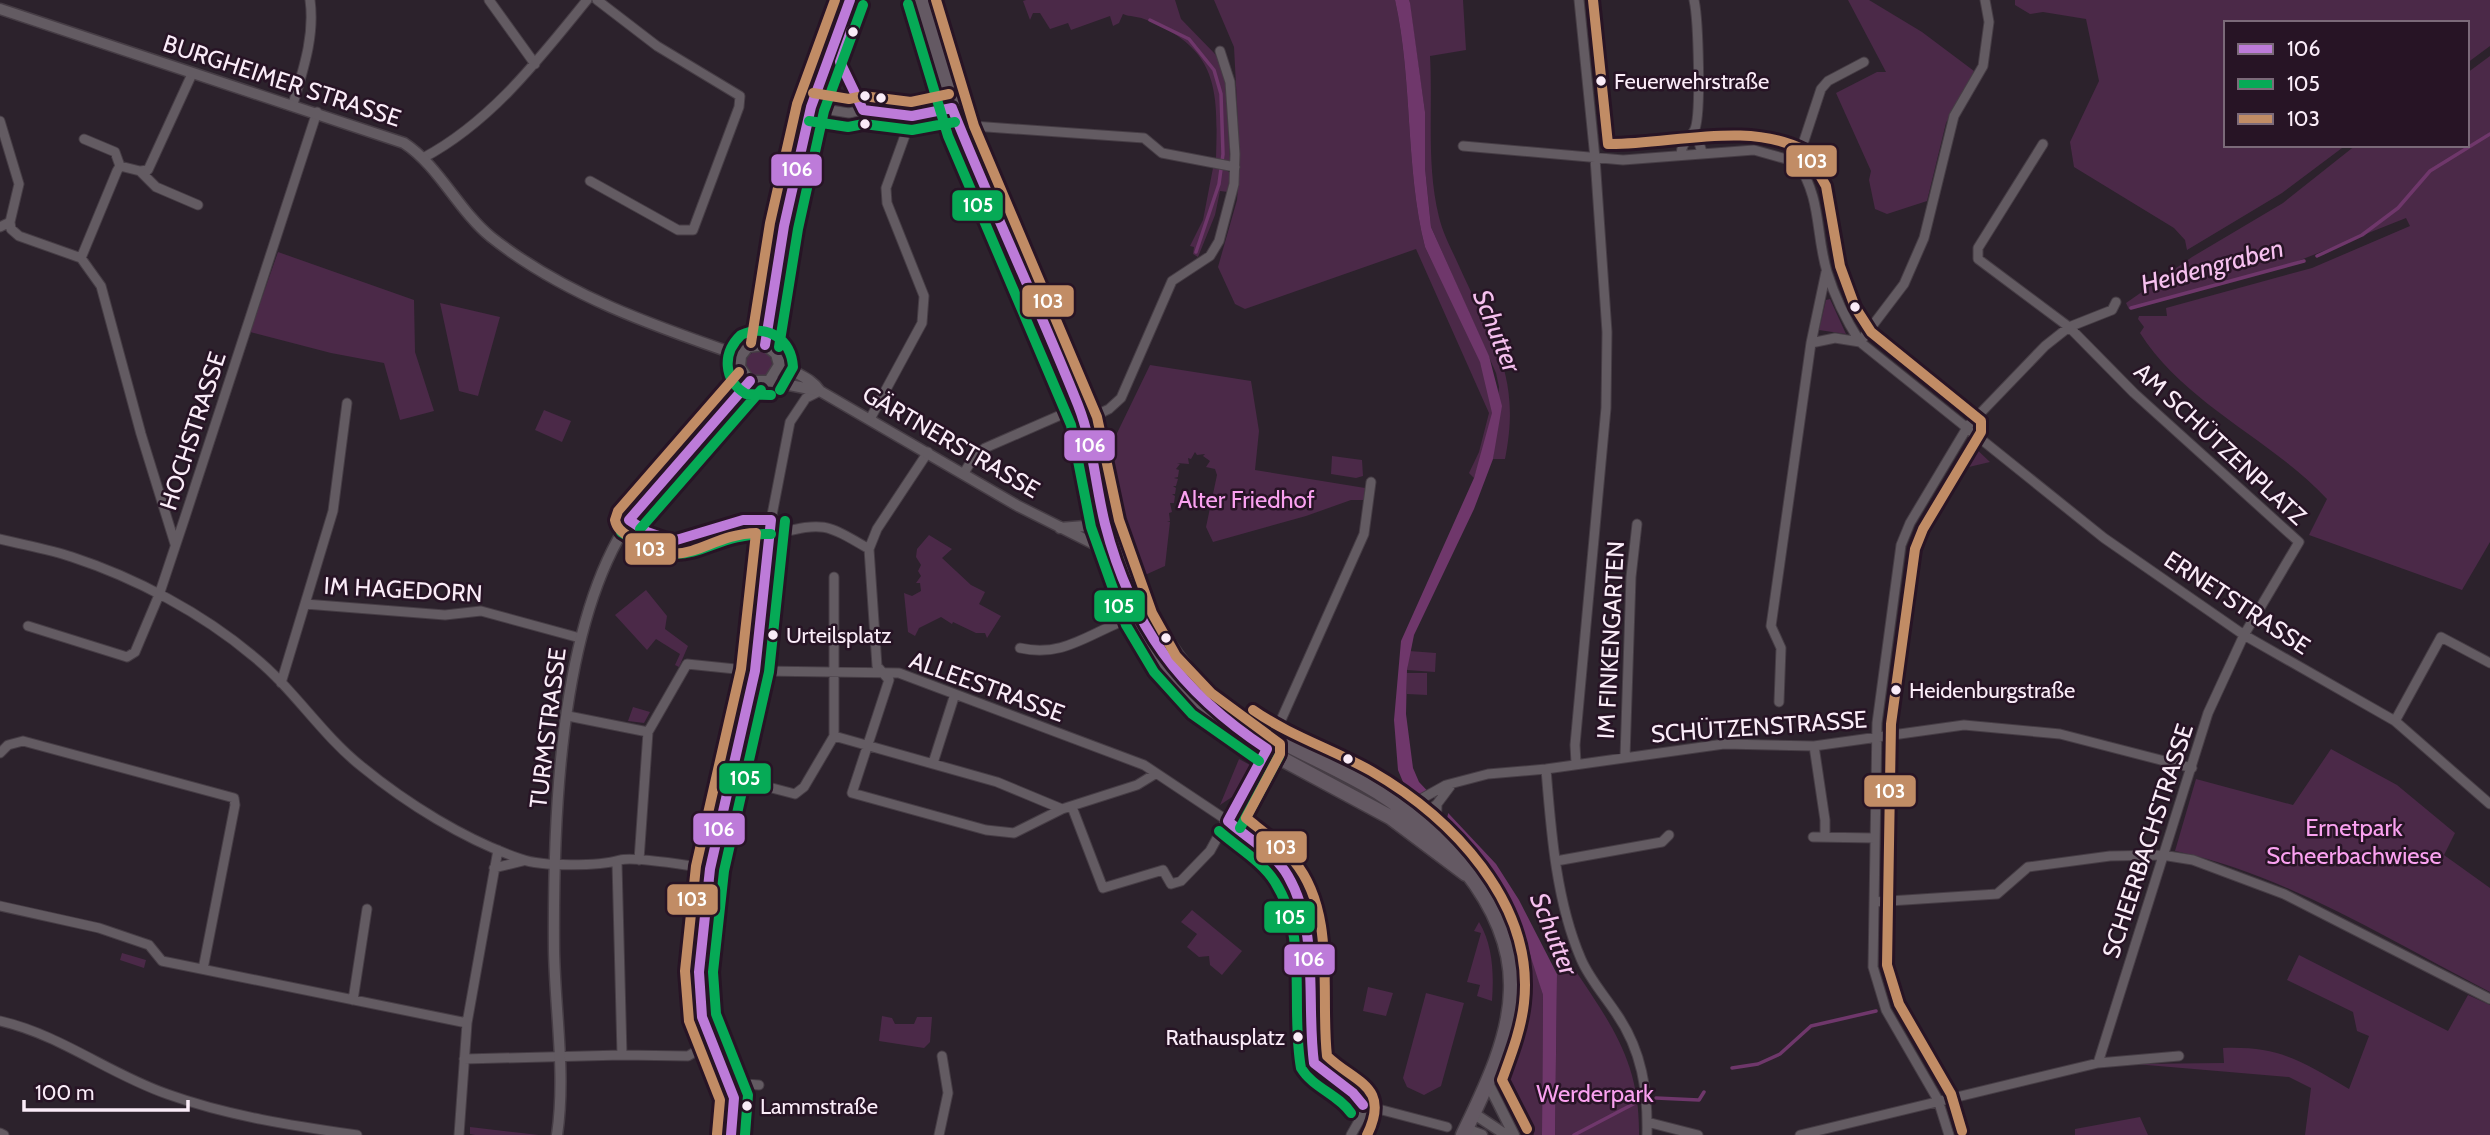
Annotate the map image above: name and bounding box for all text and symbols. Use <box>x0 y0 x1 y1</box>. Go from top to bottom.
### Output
legend <box>2224 21 2469 147</box>
unlabelled marker <box>846 25 860 39</box>
street label: BURGHEIMER STRASSE <box>160 28 405 133</box>
text: 106 <box>2287 36 2321 61</box>
place label: Feuerwehrstraße <box>1614 68 1769 95</box>
text: 105 <box>2287 71 2320 96</box>
marker: Feuerwehrstraße <box>1594 74 1608 88</box>
unlabelled marker <box>858 89 872 103</box>
unlabelled marker <box>874 91 888 105</box>
text: 103 <box>2287 106 2320 131</box>
unlabelled marker <box>858 117 872 131</box>
line badge: 103 <box>1785 144 1838 178</box>
text: 103 <box>1797 150 1827 173</box>
line badge: 106 <box>770 153 823 187</box>
text: 106 <box>781 158 813 181</box>
line badge: 105 <box>951 189 1004 222</box>
text: 105 <box>963 194 993 217</box>
water label: Heidengraben <box>2137 232 2287 300</box>
line badge: 103 <box>1021 284 1075 318</box>
water label: Schutter <box>1466 285 1528 378</box>
text: 103 <box>1033 290 1063 313</box>
unlabelled marker <box>1848 300 1862 314</box>
street label: HOCHSTRASSE <box>153 348 232 514</box>
street label: AM SCHÜTZENPLATZ <box>2128 357 2313 531</box>
street label: GÄRTNERSTRASSE <box>857 379 1045 504</box>
line badge: 106 <box>1063 429 1116 462</box>
text: 106 <box>1074 434 1106 457</box>
park label: Alter Friedhof <box>1177 485 1315 514</box>
line badge: 103 <box>624 532 677 566</box>
text: 103 <box>635 538 665 561</box>
street label: IM FINKENGARTEN <box>1591 540 1630 740</box>
street label: ERNETSTRASSE <box>2159 545 2316 661</box>
street label: IM HAGEDORN <box>323 571 483 608</box>
line badge: 105 <box>1093 589 1146 623</box>
text: 105 <box>1104 595 1134 618</box>
place label: Urteilsplatz <box>786 622 892 649</box>
marker: Urteilsplatz <box>766 628 780 642</box>
unlabelled marker <box>1159 631 1173 645</box>
street label: ALLEESTRASSE <box>906 645 1069 728</box>
street label: TURMSTRASSE <box>523 646 572 810</box>
place label: Heidenburgstraße <box>1909 677 2075 704</box>
marker: Heidenburgstraße <box>1889 683 1903 697</box>
street label: SCHÜTZENSTRASSE <box>1650 704 1868 749</box>
street label: SCHEERBACHSTRASSE <box>2096 720 2199 962</box>
unlabelled marker <box>1341 752 1355 766</box>
line badge: 105 <box>718 762 772 795</box>
text: 105 <box>730 767 760 790</box>
line badge: 103 <box>1863 774 1917 808</box>
text: 103 <box>1875 780 1905 803</box>
line badge: 106 <box>692 812 746 846</box>
park label: Ernetpark Scheerbachwiese <box>2266 813 2442 870</box>
text: 106 <box>703 818 735 841</box>
line badge: 103 <box>1255 830 1308 864</box>
text: 103 <box>1266 836 1296 859</box>
line badge: 103 <box>666 883 719 916</box>
text: 103 <box>677 888 707 911</box>
water label: Schutter <box>1523 888 1585 981</box>
line badge: 105 <box>1263 900 1316 934</box>
text: 105 <box>1275 906 1305 929</box>
line badge: 106 <box>1283 943 1336 976</box>
text: 106 <box>1293 948 1325 971</box>
place label: Rathausplatz <box>1165 1024 1285 1051</box>
marker: Rathausplatz <box>1291 1030 1305 1044</box>
scale bar <box>24 1068 189 1112</box>
park label: Werderpark <box>1536 1079 1654 1108</box>
text: 100 m <box>35 1080 94 1105</box>
place label: Lammstraße <box>760 1093 878 1120</box>
marker: Lammstraße <box>740 1099 754 1113</box>

